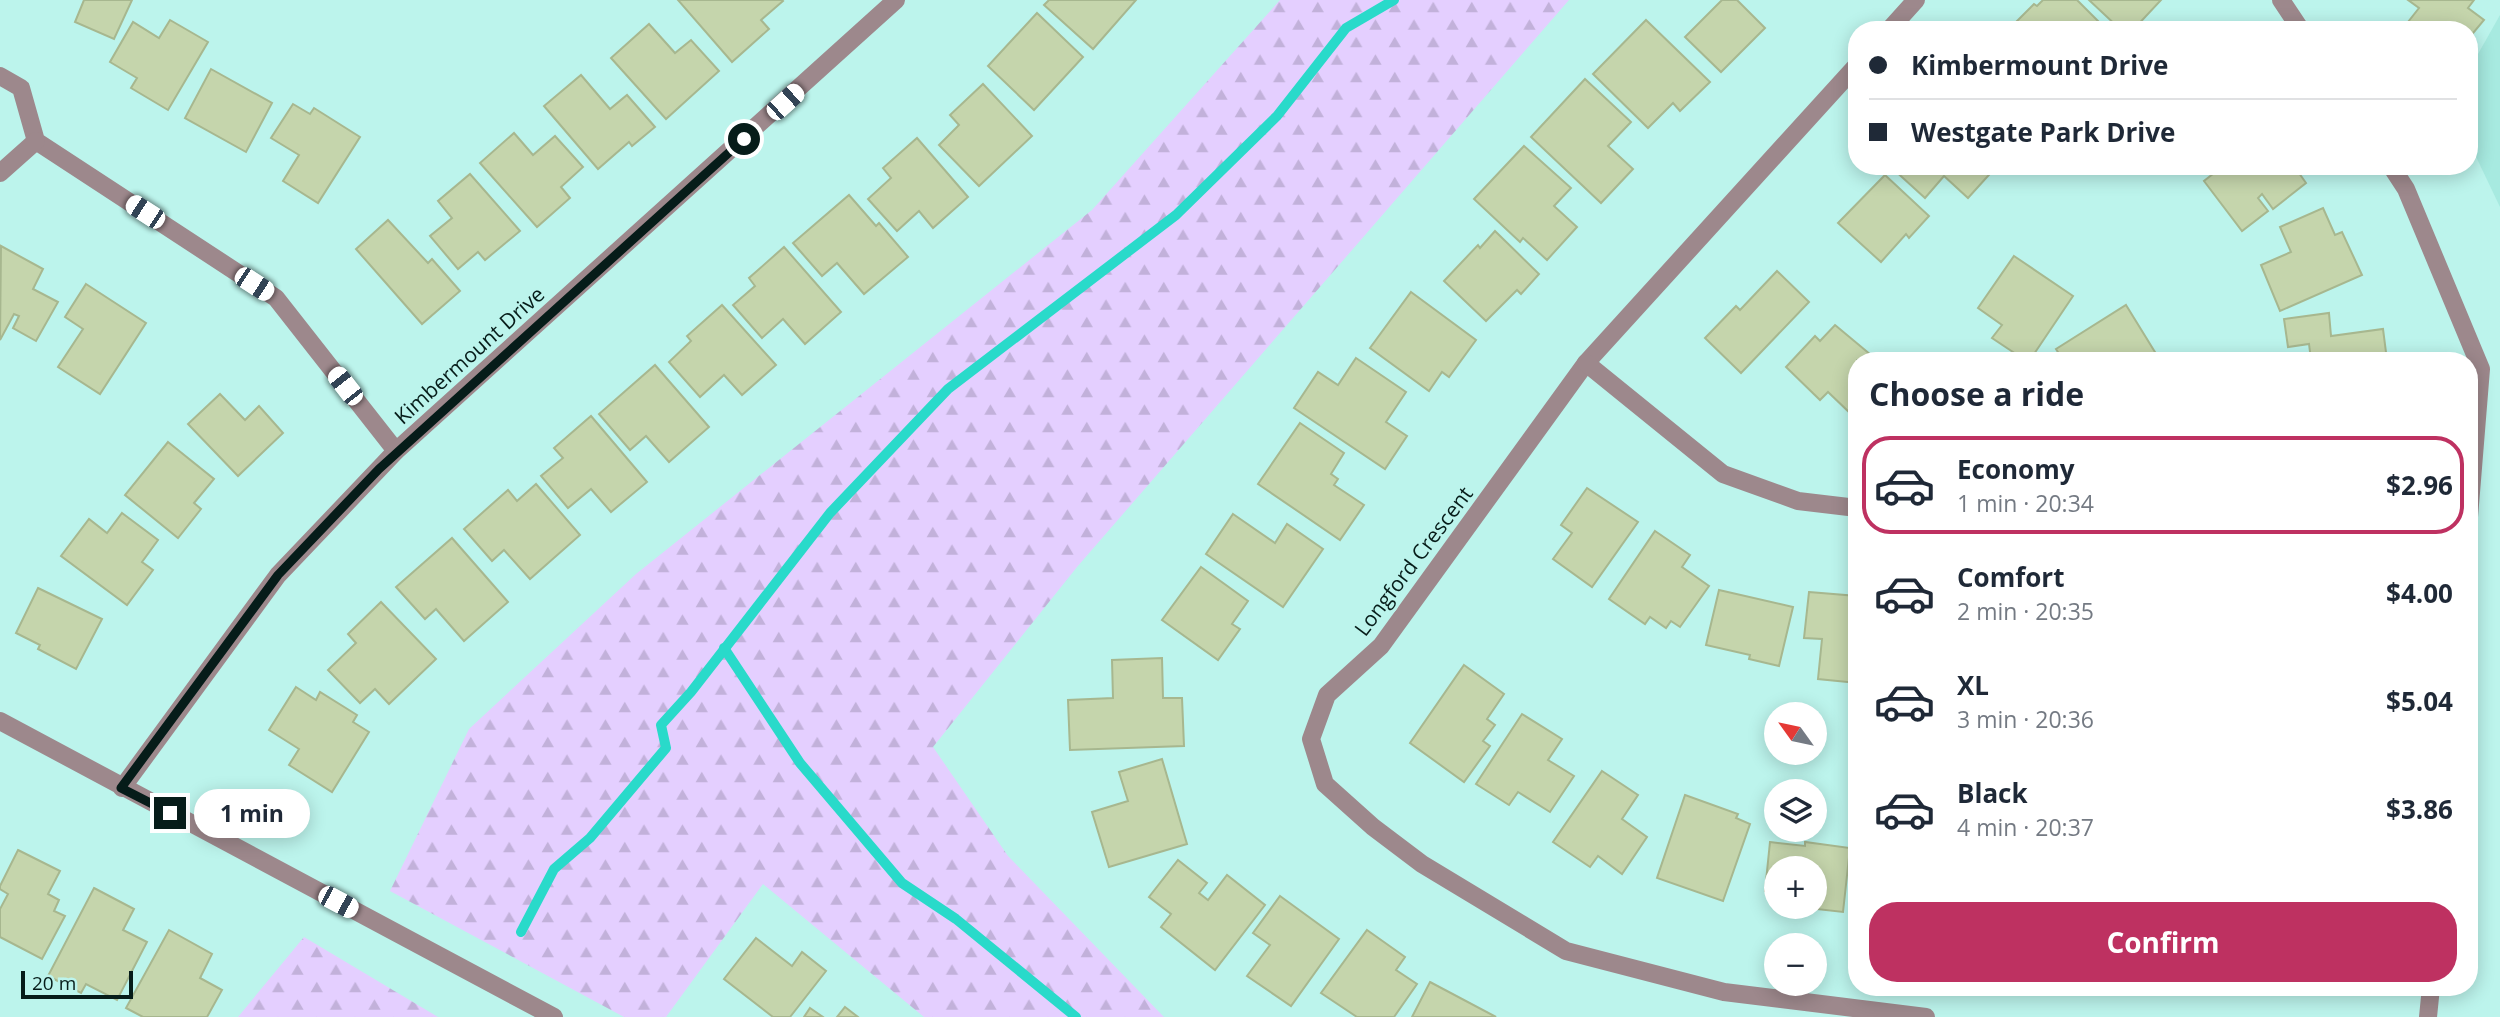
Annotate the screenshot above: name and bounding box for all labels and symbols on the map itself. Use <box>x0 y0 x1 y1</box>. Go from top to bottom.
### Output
car <box>763 80 808 124</box>
route start <box>728 123 760 155</box>
car <box>122 192 169 232</box>
car <box>231 264 278 304</box>
street label: Kimbermount Drive <box>388 280 550 430</box>
car <box>324 363 367 409</box>
street label: Longford Crescent <box>1348 481 1478 641</box>
north arrow <box>1764 702 1827 765</box>
callout: 1 min <box>194 788 310 838</box>
route end <box>154 797 186 829</box>
car <box>315 883 362 921</box>
scale bar <box>21 968 133 1000</box>

